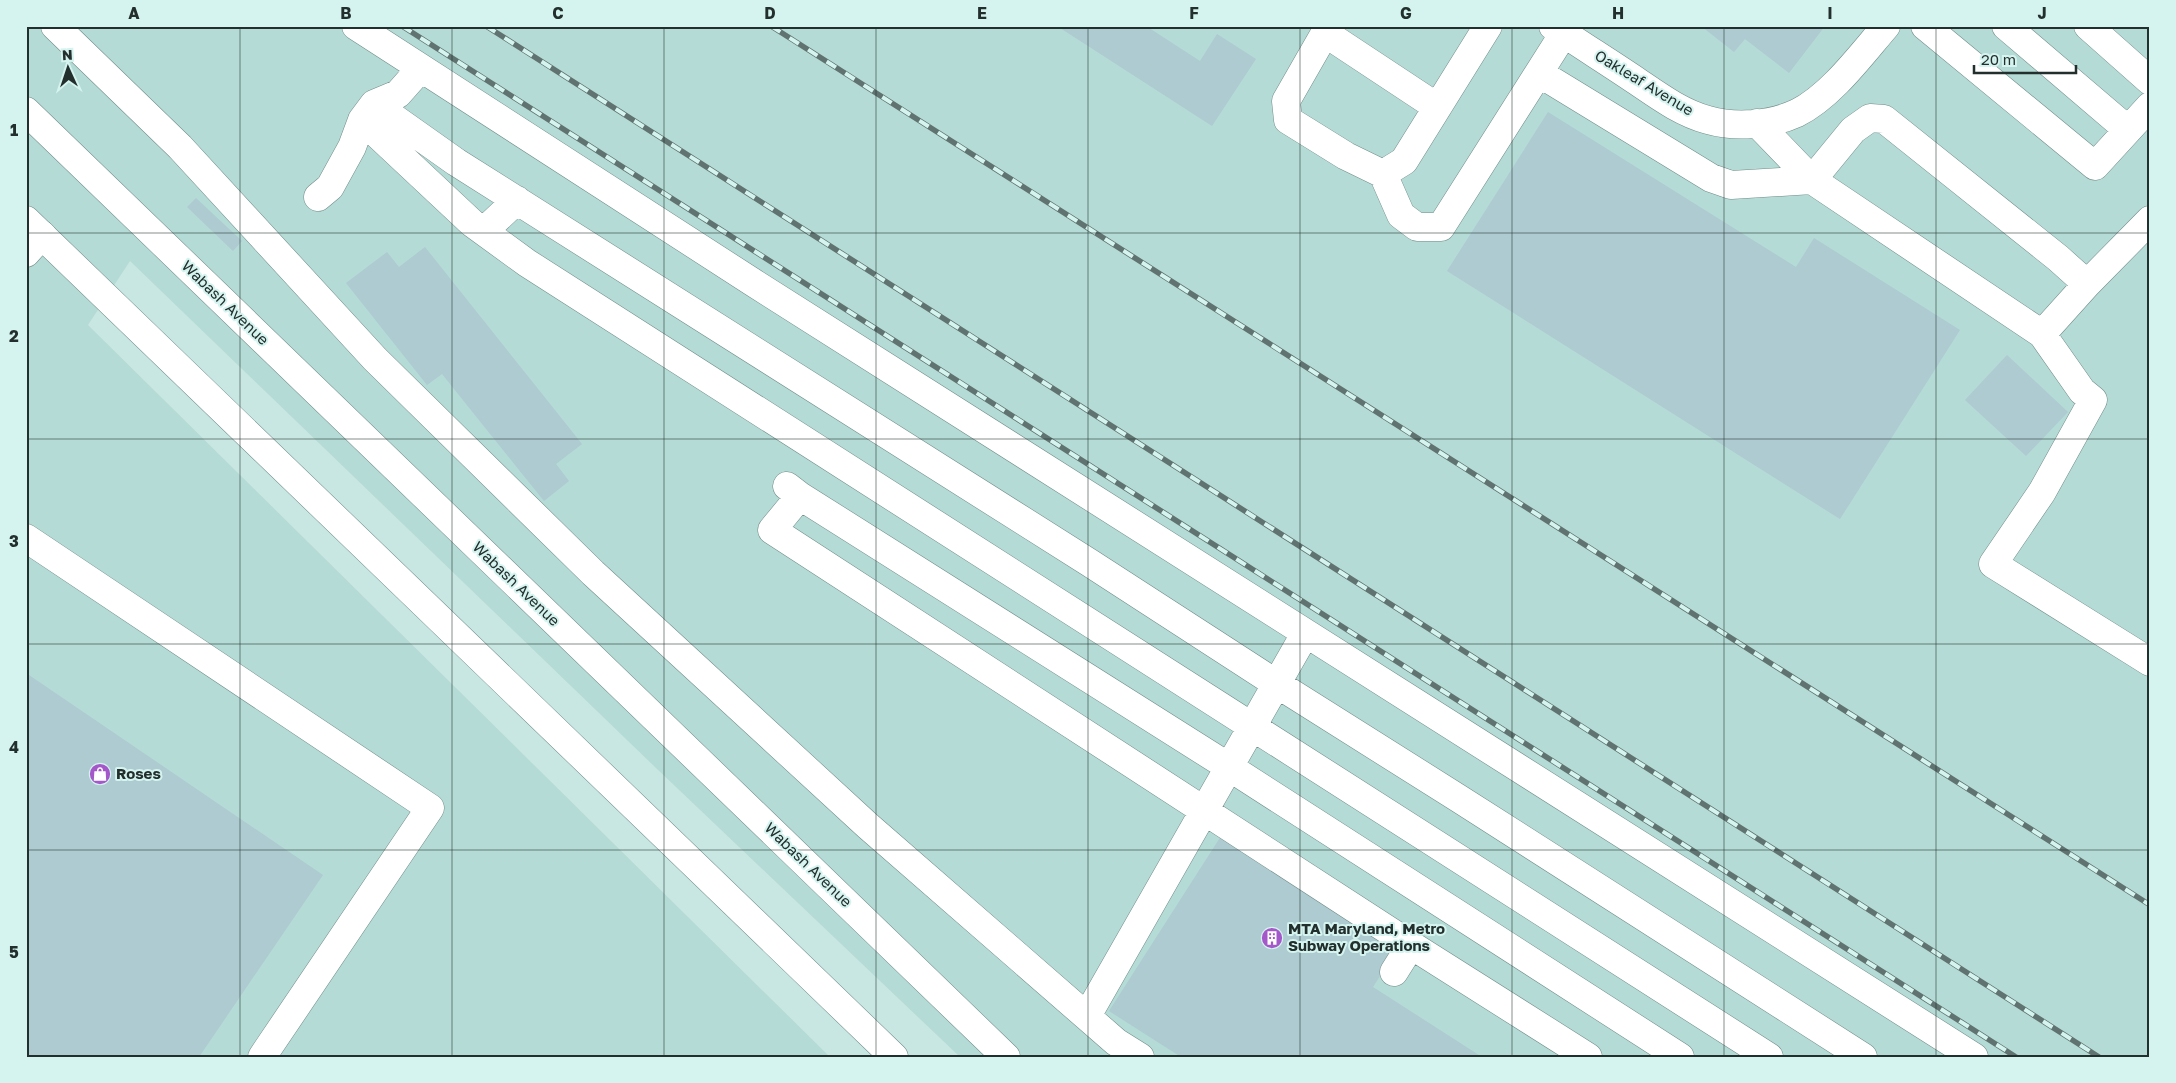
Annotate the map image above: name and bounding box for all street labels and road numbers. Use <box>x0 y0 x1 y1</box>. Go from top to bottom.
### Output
street label: Oakleaf Avenue <box>1592 46 1697 119</box>
street label: Wabash Avenue <box>178 256 273 349</box>
street label: Wabash Avenue <box>469 537 564 630</box>
street label: Wabash Avenue <box>761 818 856 911</box>

